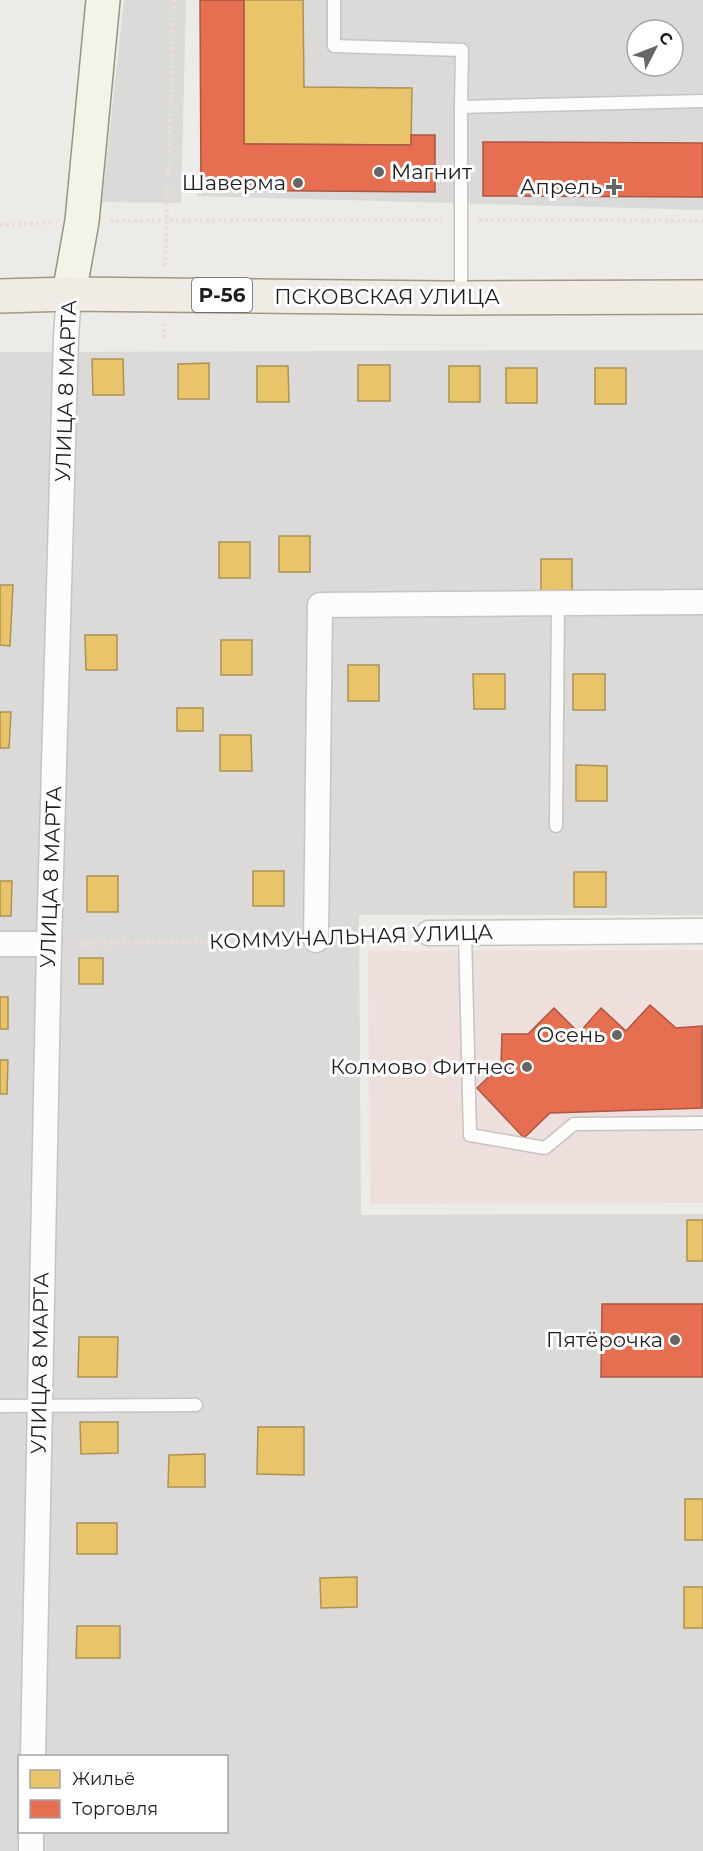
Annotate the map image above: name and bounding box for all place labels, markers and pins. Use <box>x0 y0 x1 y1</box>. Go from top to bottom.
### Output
place label: Магнит <box>391 159 472 184</box>
marker: Магнит <box>372 165 386 179</box>
place label: Шаверма <box>182 170 286 195</box>
place label: Апрель <box>520 174 602 199</box>
marker: Шаверма <box>291 176 305 190</box>
marker: Апрель <box>607 180 621 194</box>
place label: Осень <box>537 1022 605 1047</box>
marker: Осень <box>610 1028 624 1042</box>
place label: Колмово Фитнес <box>330 1054 515 1079</box>
marker: Колмово Фитнес <box>520 1060 534 1074</box>
place label: Пятёрочка <box>546 1327 663 1352</box>
marker: Пятёрочка <box>668 1333 682 1347</box>

